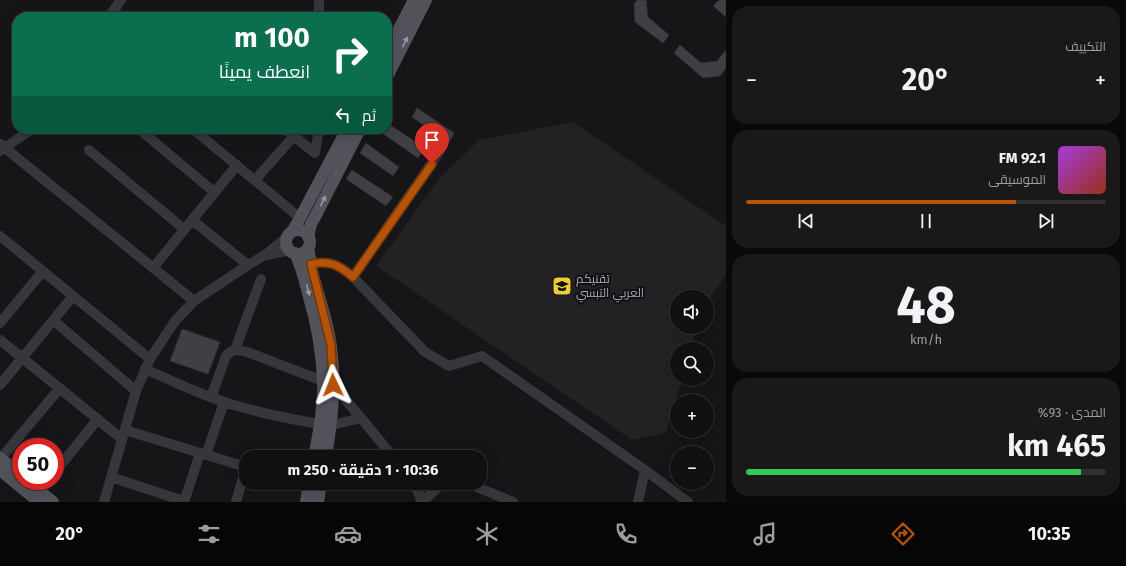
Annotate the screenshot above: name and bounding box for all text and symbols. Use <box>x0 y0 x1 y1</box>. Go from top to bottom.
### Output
text: 100 m <box>234 21 310 54</box>
icon: right <box>324 28 376 80</box>
one-way arrow <box>402 36 408 48</box>
text: التكييف <box>1065 39 1106 54</box>
text: انعطف يمينًا <box>219 61 310 83</box>
text: 20° <box>902 62 950 98</box>
text: − <box>746 67 757 94</box>
text: + <box>1095 67 1106 94</box>
icon: left <box>332 104 354 126</box>
text: ثم <box>362 107 376 125</box>
pin <box>415 123 449 164</box>
icon: arrive <box>421 129 443 151</box>
text: 92.1 FM <box>999 149 1046 167</box>
text: الموسيقى <box>988 172 1046 187</box>
one-way arrow <box>320 195 326 207</box>
icon: previous <box>795 210 817 232</box>
icon: pause <box>915 210 937 232</box>
icon: next <box>1035 210 1057 232</box>
place label: تقنيكم العربي التبسي <box>576 272 644 303</box>
text: 48 <box>896 274 956 337</box>
school or university icon: تقنيكم العربي التبسي <box>551 275 573 297</box>
one-way arrow <box>305 284 311 296</box>
map controls <box>670 290 714 490</box>
button: sound <box>670 290 714 334</box>
text: km/h <box>910 332 942 347</box>
button: search <box>670 342 714 386</box>
position arrow <box>312 364 354 406</box>
button: + <box>670 394 714 438</box>
text: المدى · 93% <box>1038 405 1106 420</box>
text: 465 km <box>1007 428 1106 464</box>
speed limit sign: 50 <box>12 438 64 490</box>
button: − <box>670 446 714 490</box>
text: 10:36 · 1 دقيقة · 250 m <box>287 461 439 479</box>
icon: filters <box>195 520 223 548</box>
icon: car <box>334 520 362 548</box>
icon: climate <box>473 520 501 548</box>
icon: phone <box>612 520 640 548</box>
icon: music <box>751 520 779 548</box>
icon: directions <box>889 520 917 548</box>
text: 20° <box>55 523 85 545</box>
text: 10:35 <box>1028 523 1071 545</box>

